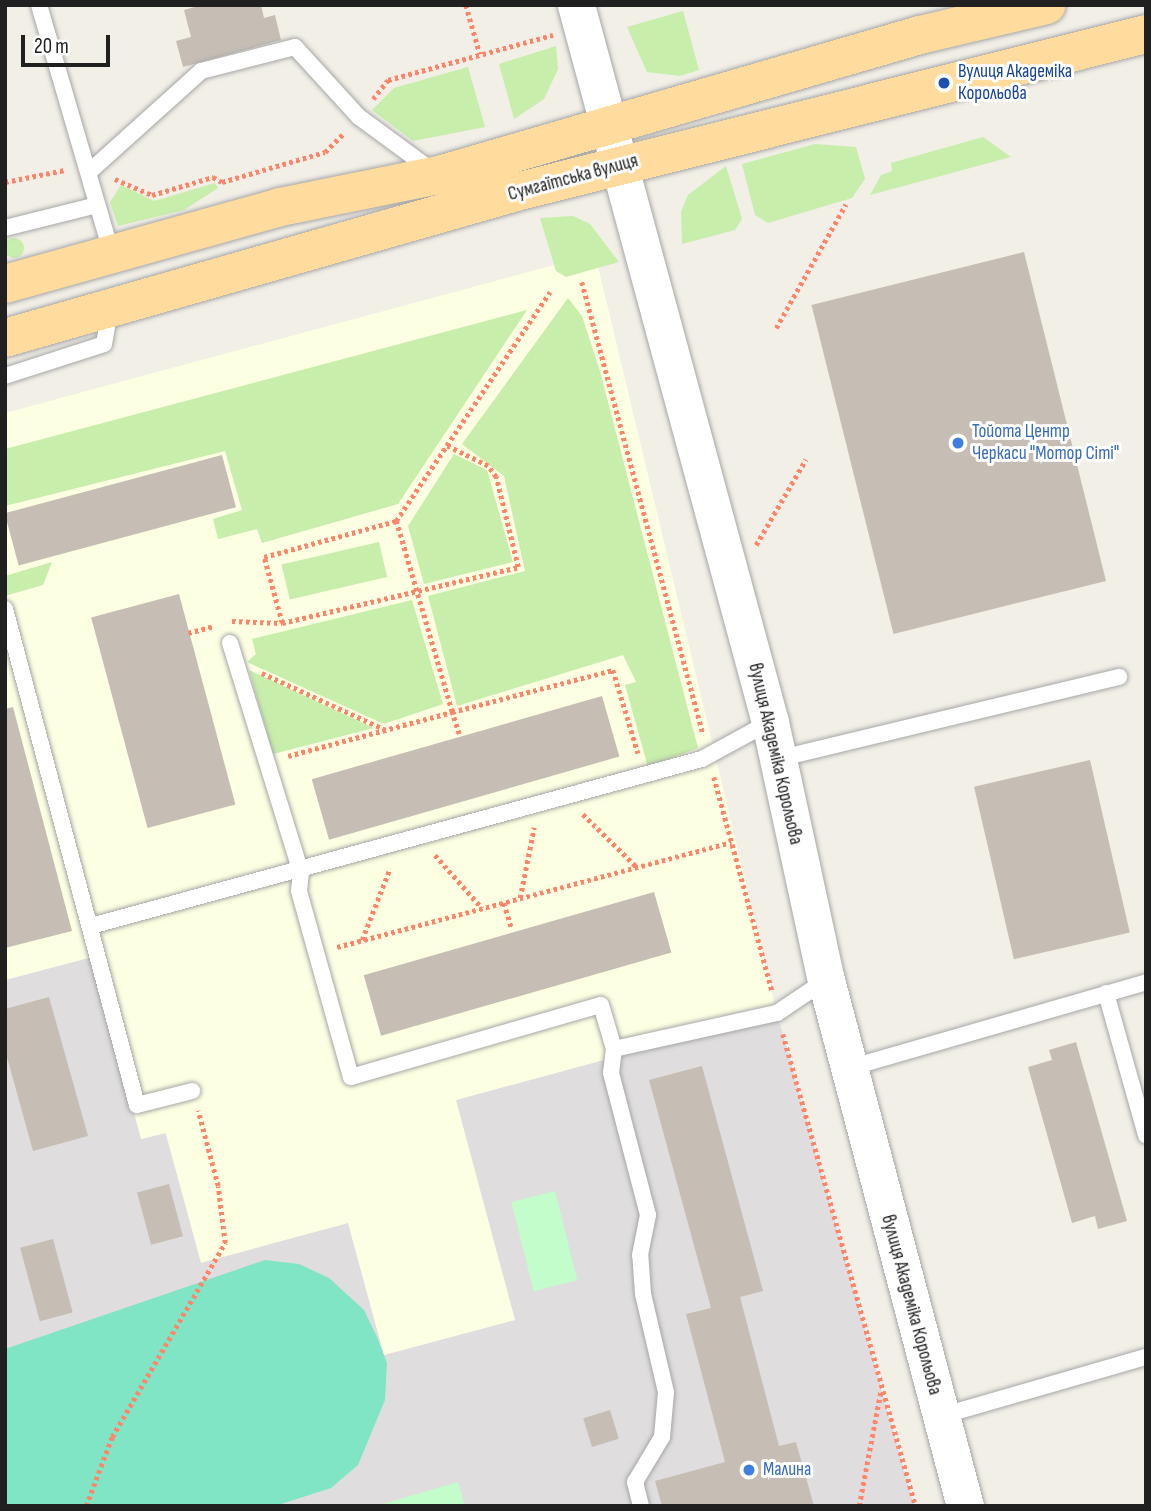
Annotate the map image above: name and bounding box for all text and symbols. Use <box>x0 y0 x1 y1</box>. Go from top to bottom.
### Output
scale bar <box>24 21 114 65</box>
text: 20 m <box>34 34 69 59</box>
place label: Вулиця Академіка Корольова <box>958 61 1072 105</box>
marker: Вулиця Академіка Корольова <box>936 75 952 91</box>
street label: Сумгаїтська вулиця <box>506 150 640 206</box>
place label: Тойота Центр Черкаси "Мотор Сіті" <box>972 421 1119 465</box>
marker: Тойота Центр Черкаси "Мотор Сіті" <box>950 435 966 451</box>
street label: вулиця Академіка Корольова <box>743 661 807 847</box>
street label: вулиця Академіка Корольова <box>876 1212 946 1398</box>
place label: Малина <box>763 1459 811 1481</box>
marker: Малина <box>741 1462 757 1478</box>

